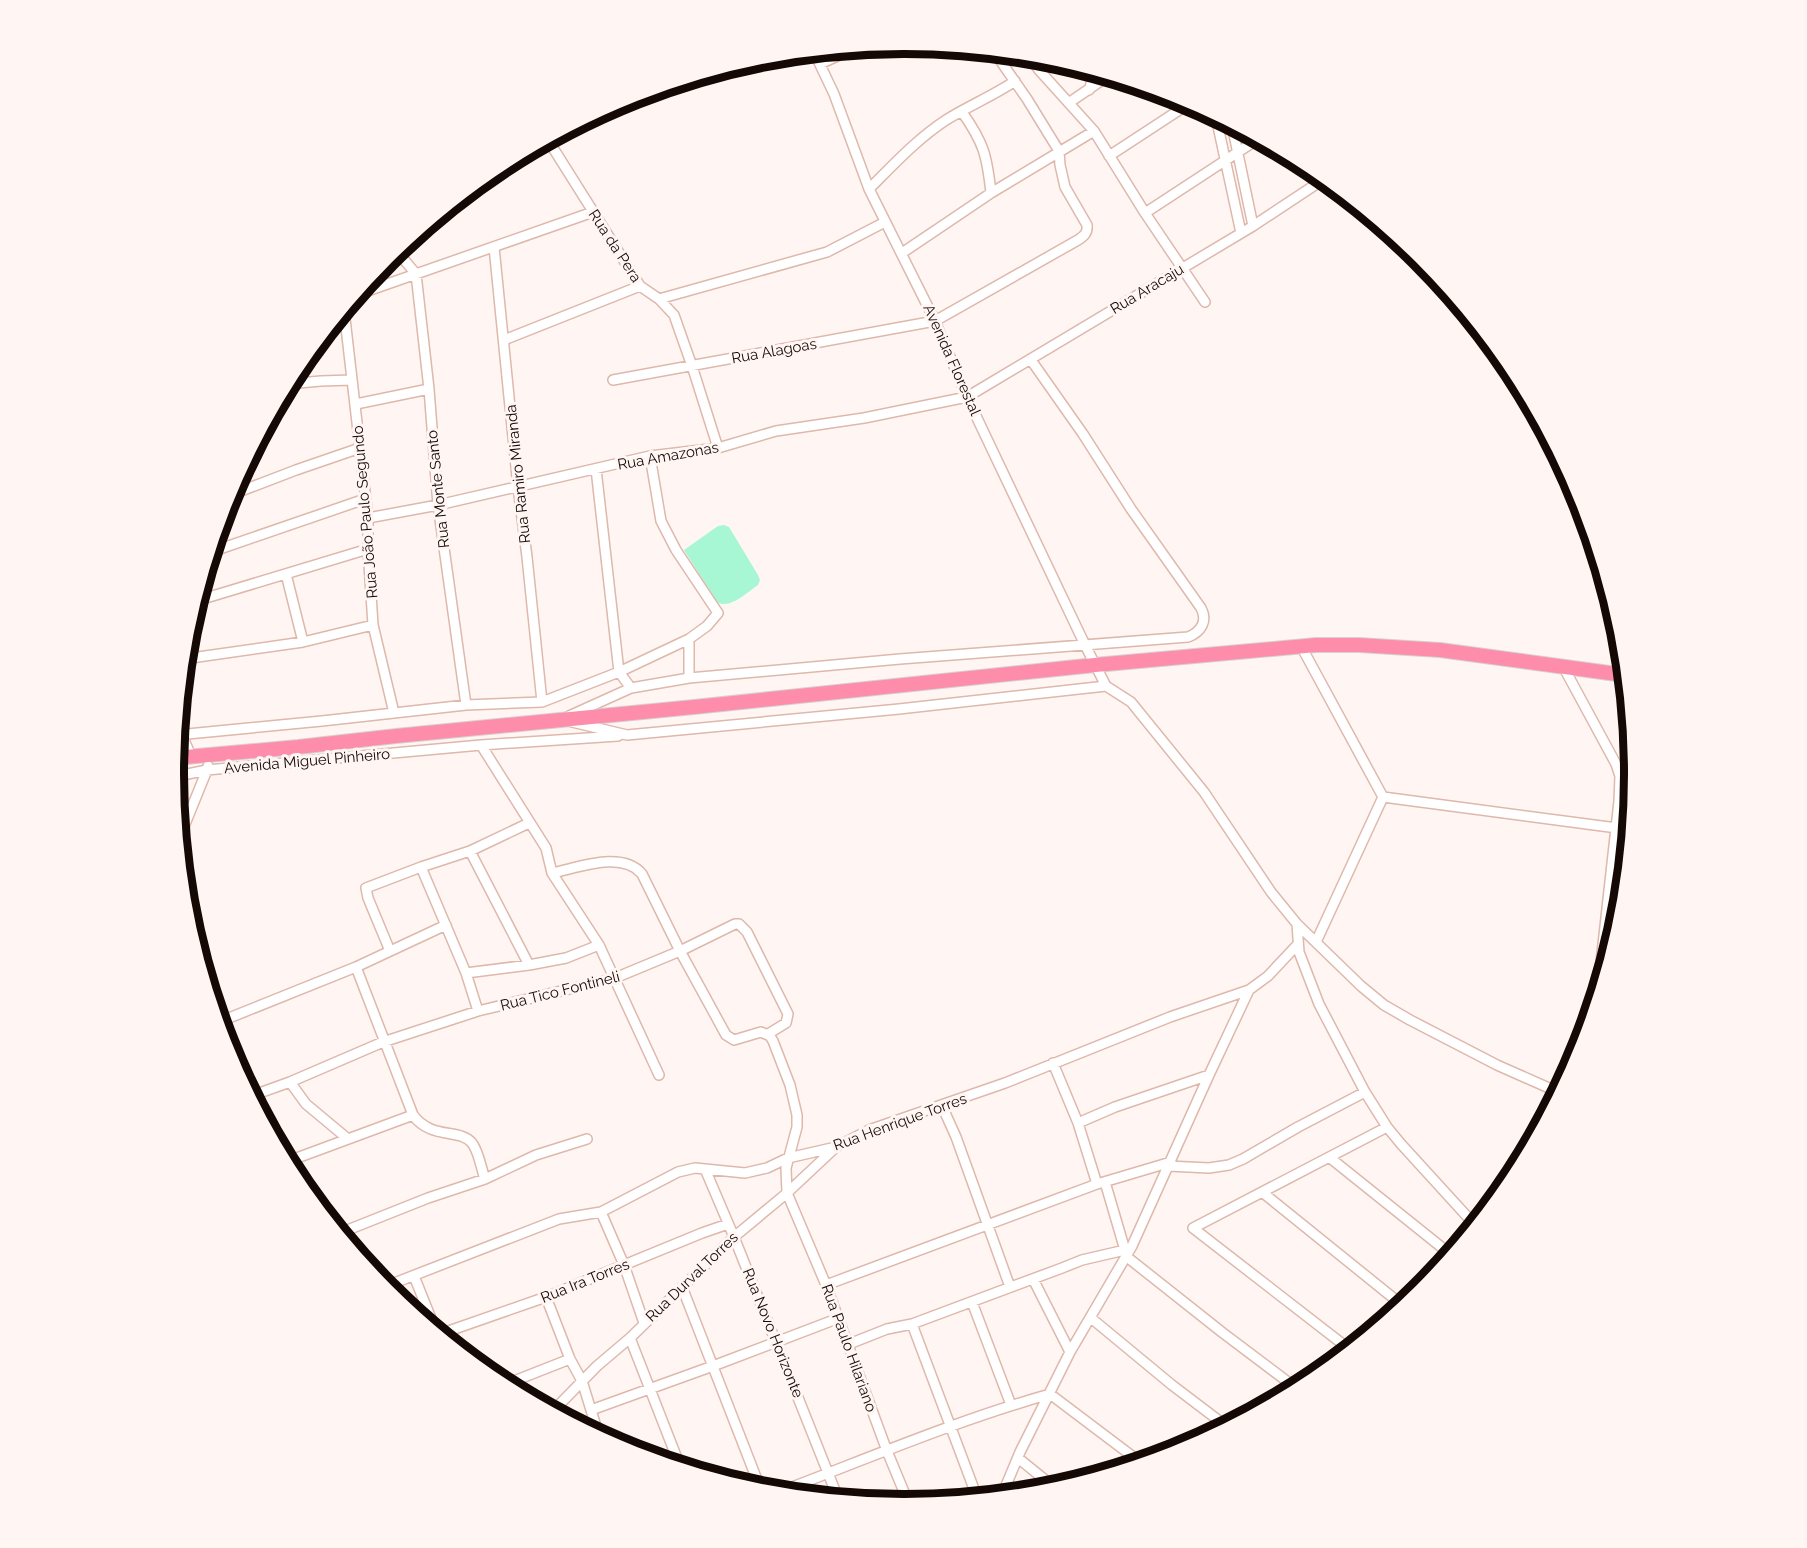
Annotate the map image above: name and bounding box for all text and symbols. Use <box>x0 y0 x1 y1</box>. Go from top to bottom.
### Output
street label: Rua da Pera <box>585 206 645 286</box>
street label: Rua Aracaju <box>1107 260 1187 318</box>
street label: Avenida Florestal <box>919 302 985 419</box>
street label: Rua Alagoas <box>730 335 818 367</box>
street label: Rua Ramiro Miranda <box>502 404 534 544</box>
street label: Rua João Paulo Segundo <box>348 425 382 599</box>
street label: Rua Monte Santo <box>423 429 453 549</box>
street label: Rua Amazonas <box>616 438 720 474</box>
street label: Avenida Miguel Pinheiro <box>223 745 391 777</box>
street label: Rua Tico Fontineli <box>498 967 622 1015</box>
street label: Rua Henrique Torres <box>831 1089 969 1155</box>
street label: Rua Durval Torres <box>642 1228 742 1326</box>
street label: Rua Ira Torres <box>538 1255 632 1307</box>
street label: Rua Novo Horizonte <box>739 1266 807 1401</box>
street label: Rua Paulo Hilariano <box>818 1282 881 1414</box>

